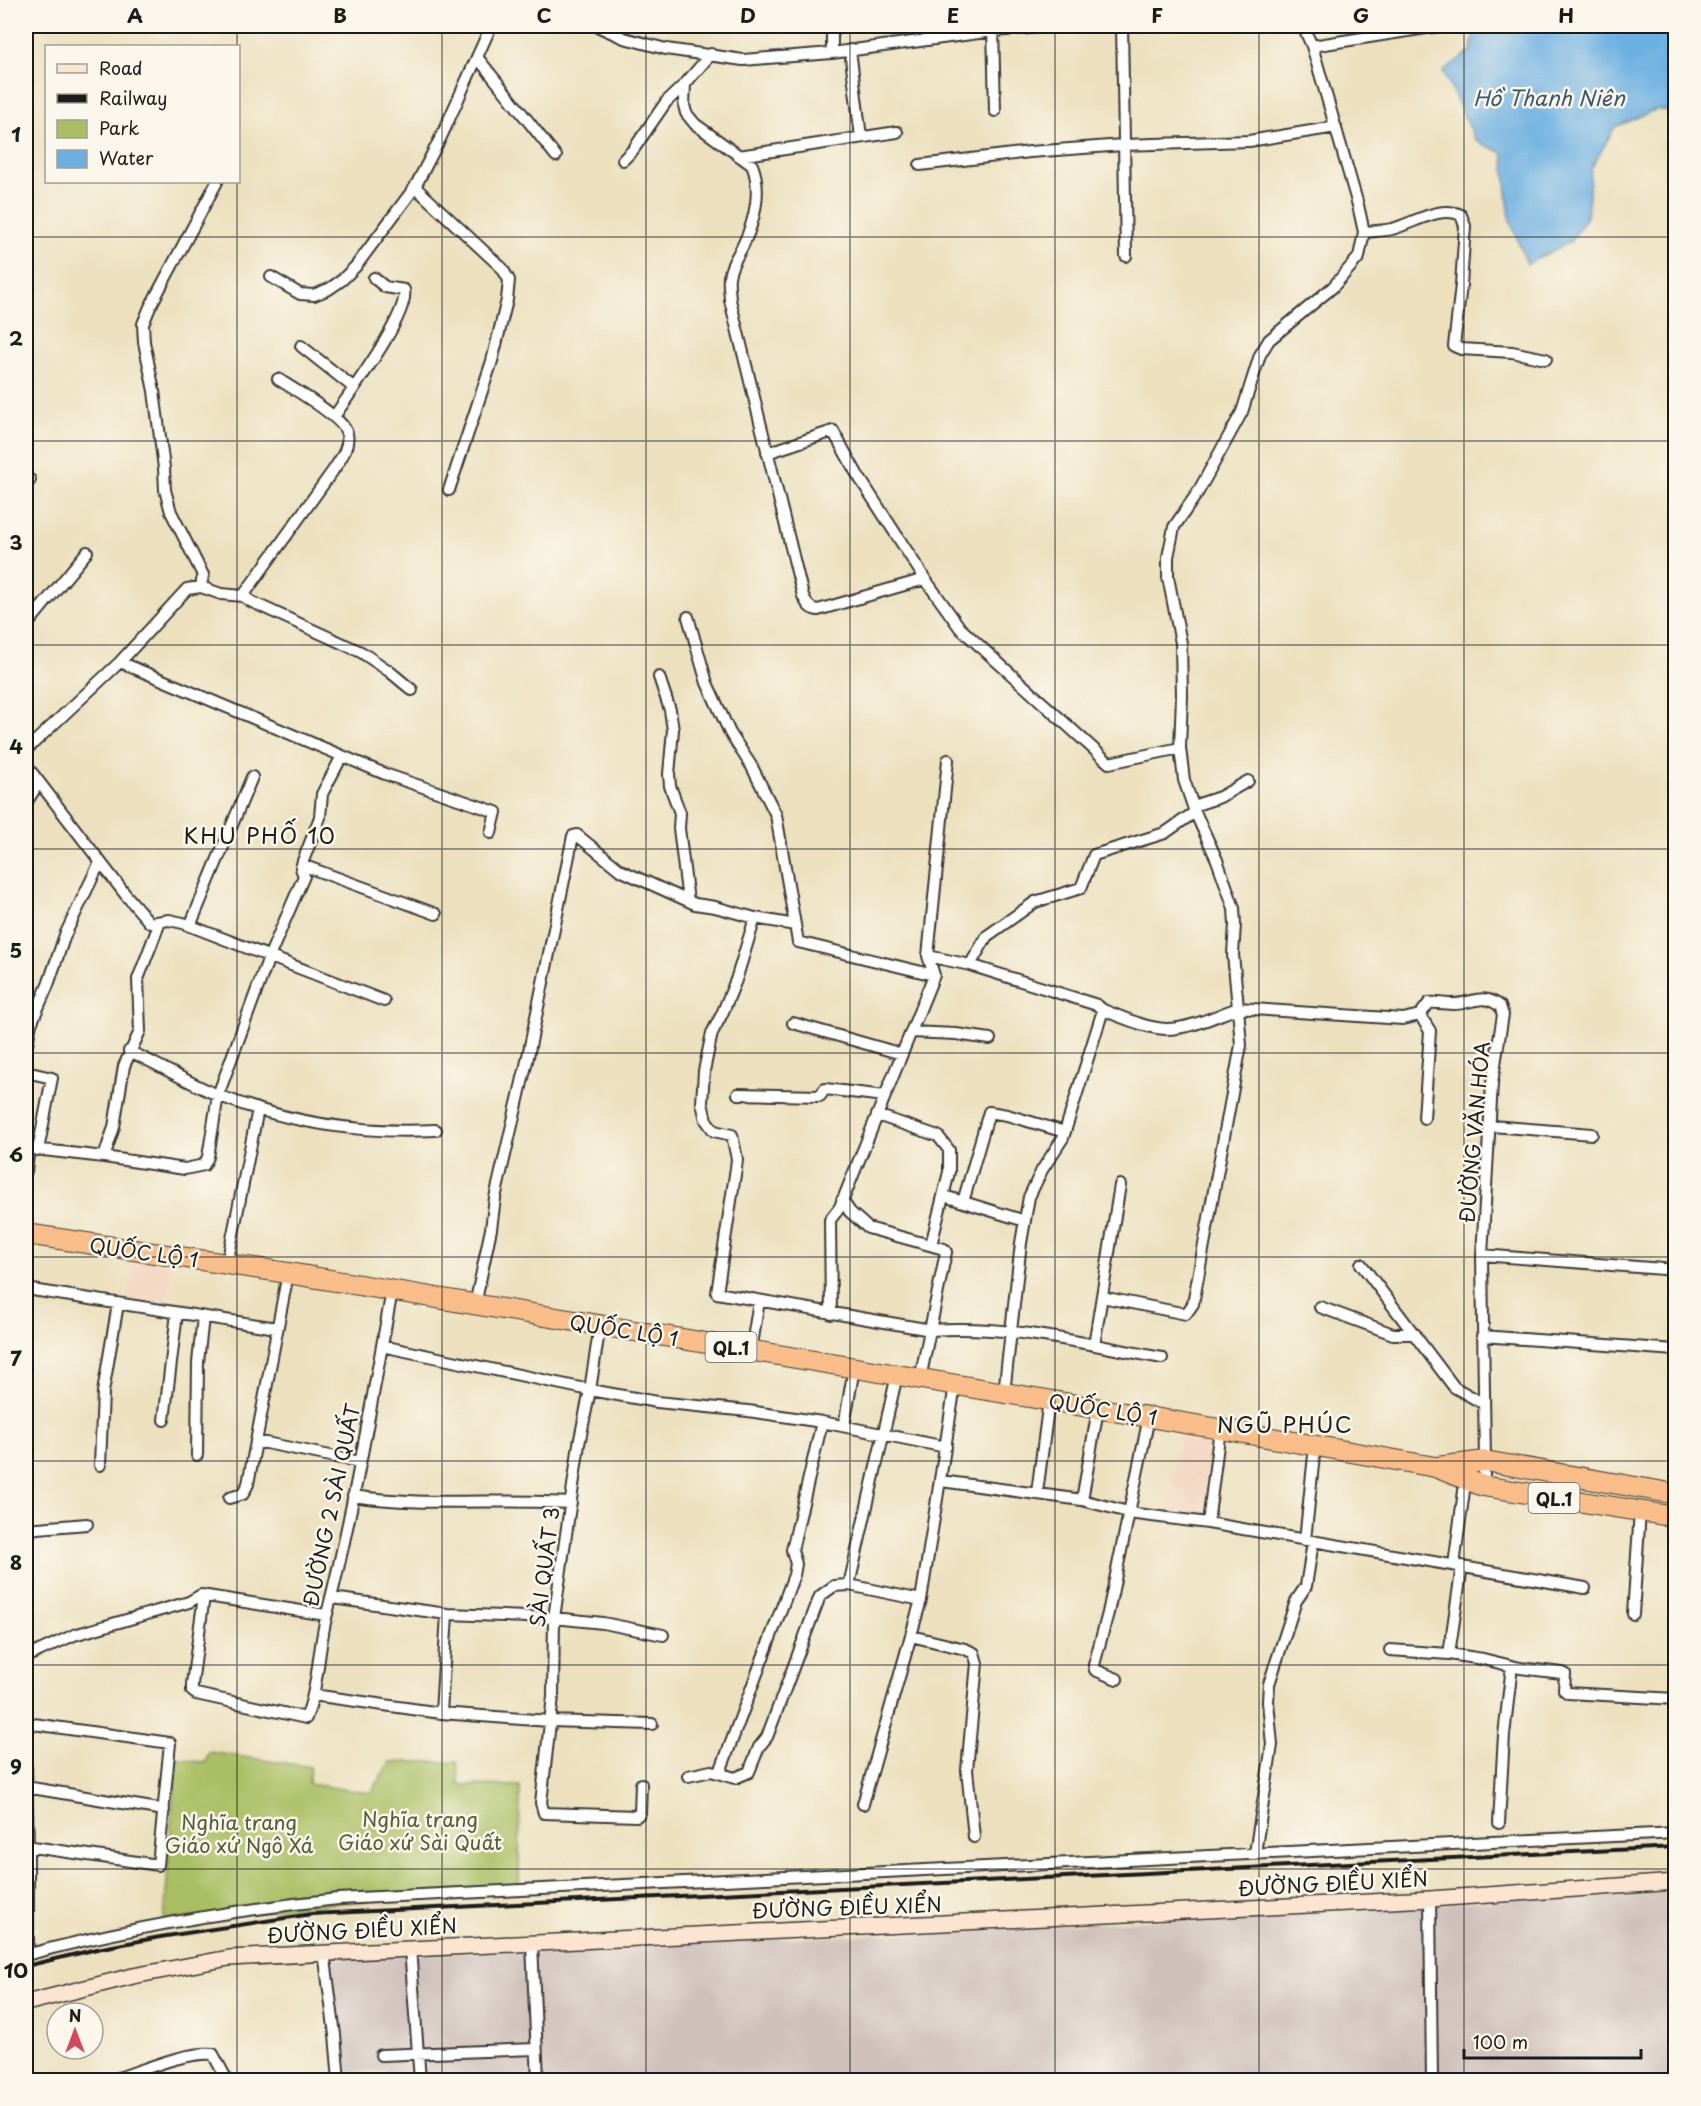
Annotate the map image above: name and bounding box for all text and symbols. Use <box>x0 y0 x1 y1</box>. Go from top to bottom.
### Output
text: A <box>127 0 143 30</box>
text: B <box>333 0 347 30</box>
text: C <box>536 0 552 30</box>
text: D <box>740 0 756 30</box>
text: E <box>947 0 959 30</box>
text: F <box>1151 0 1163 30</box>
text: G <box>1353 0 1369 30</box>
text: H <box>1558 0 1574 30</box>
legend <box>45 45 240 183</box>
text: Road <box>99 54 143 81</box>
water label: Hồ Thanh Niên <box>1473 81 1626 113</box>
text: Railway <box>99 84 167 111</box>
text: Park <box>99 114 139 141</box>
text: 1 <box>11 119 21 149</box>
text: Water <box>99 144 154 171</box>
text: 2 <box>9 323 23 353</box>
text: 3 <box>9 527 23 557</box>
text: 4 <box>9 731 23 761</box>
district label: KHU PHỐ 10 <box>184 818 336 851</box>
text: 5 <box>10 935 22 965</box>
street label: ĐƯỜNG VĂN HÓA <box>1451 1040 1497 1224</box>
text: 6 <box>9 1139 23 1169</box>
street label: QUỐC LỘ 1 <box>88 1230 200 1274</box>
street label: QUỐC LỘ 1 <box>567 1307 681 1353</box>
road number: QL.1 <box>706 1332 756 1362</box>
text: 7 <box>10 1343 22 1373</box>
street label: QUỐC LỘ 1 <box>1046 1386 1160 1432</box>
street label: ĐƯỜNG 2 SÀI QUẤT <box>295 1401 367 1609</box>
district label: NGŨ PHÚC <box>1217 1407 1353 1440</box>
road number: QL.1 <box>1528 1483 1580 1513</box>
street label: SÀI QUẤT 3 <box>522 1505 566 1629</box>
text: 8 <box>10 1547 22 1577</box>
text: 9 <box>10 1751 22 1781</box>
park label: Nghĩa trang Giáo xứ Sài Quất <box>338 1804 502 1857</box>
park label: Nghĩa trang Giáo xứ Ngô Xá <box>165 1807 314 1860</box>
street label: ĐƯỜNG ĐIỀU XIỂN <box>1237 1862 1429 1903</box>
street label: ĐƯỜNG ĐIỀU XIỂN <box>751 1888 942 1925</box>
street label: ĐƯỜNG ĐIỀU XIỂN <box>266 1909 458 1950</box>
text: 10 <box>4 1955 28 1985</box>
north arrow <box>45 2001 105 2061</box>
text: N <box>69 2003 81 2027</box>
scale bar <box>1464 2022 1641 2060</box>
text: 100 m <box>1473 2028 1528 2055</box>

